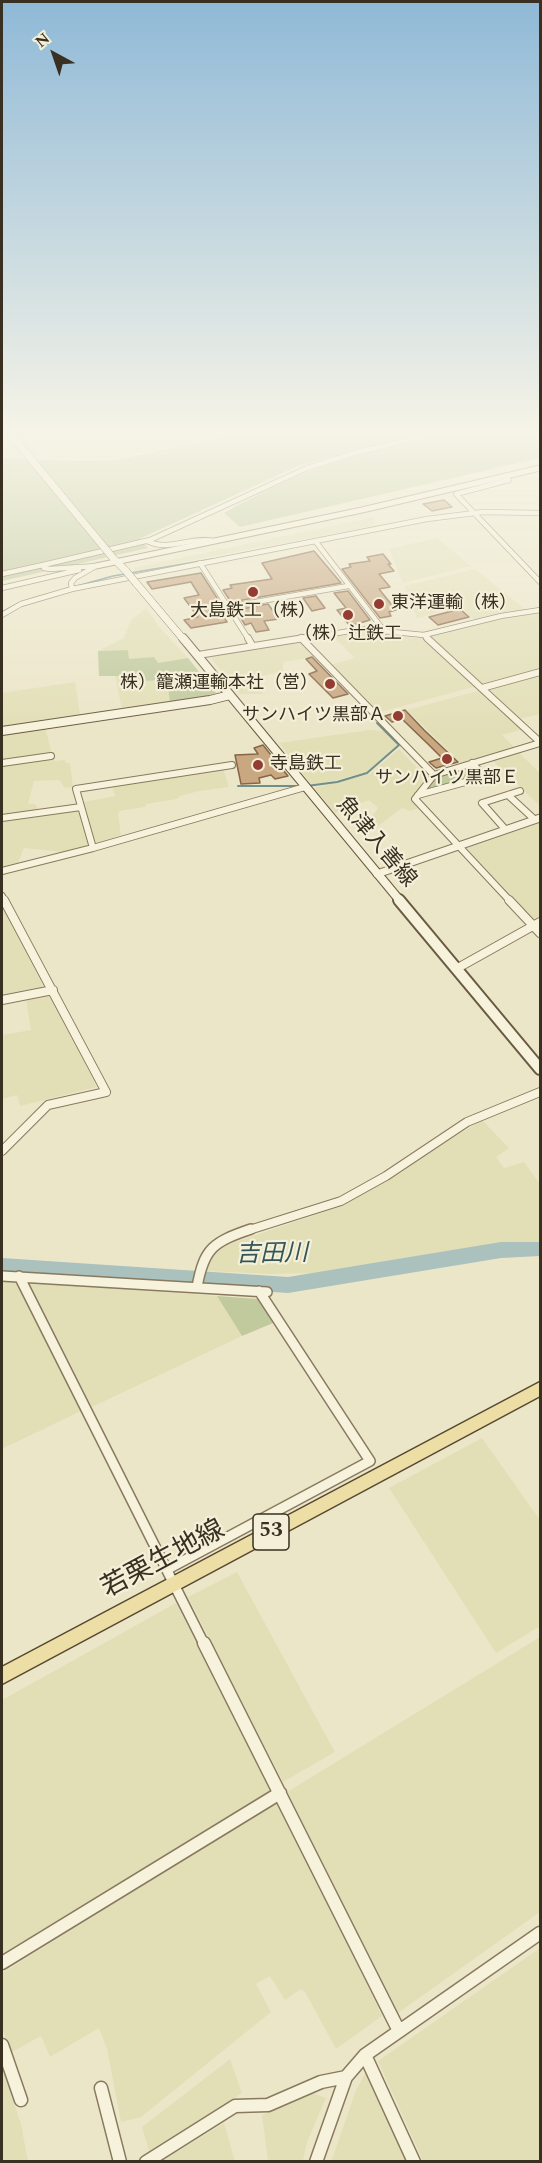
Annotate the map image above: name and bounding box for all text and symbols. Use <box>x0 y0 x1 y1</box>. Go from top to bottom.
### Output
north arrow <box>24 24 84 84</box>
text: N <box>30 27 55 54</box>
marker: 大島鉄工（株） <box>246 585 260 599</box>
place label: 東洋運輸（株） <box>391 593 517 615</box>
marker: 東洋運輸（株） <box>372 597 386 611</box>
place label: 大島鉄工（株） <box>190 601 316 623</box>
marker: （株）辻鉄工 <box>341 608 355 622</box>
place label: （株）辻鉄工 <box>294 624 402 646</box>
place label: 株）籠瀬運輸本社（営） <box>120 673 318 695</box>
marker: 株）籠瀬運輸本社（営） <box>323 677 337 691</box>
place label: サンハイツ黒部Ａ <box>242 705 386 727</box>
marker: サンハイツ黒部Ａ <box>391 709 405 723</box>
marker: サンハイツ黒部Ｅ <box>440 752 454 766</box>
place label: 寺島鉄工 <box>270 754 342 776</box>
marker: 寺島鉄工 <box>251 758 265 772</box>
place label: サンハイツ黒部Ｅ <box>375 768 519 790</box>
street label: 魚津入善線 <box>330 792 420 894</box>
water label: 吉田川 <box>236 1241 308 1271</box>
road number: 53 <box>253 1514 289 1550</box>
street label: 若栗生地線 <box>97 1515 231 1607</box>

